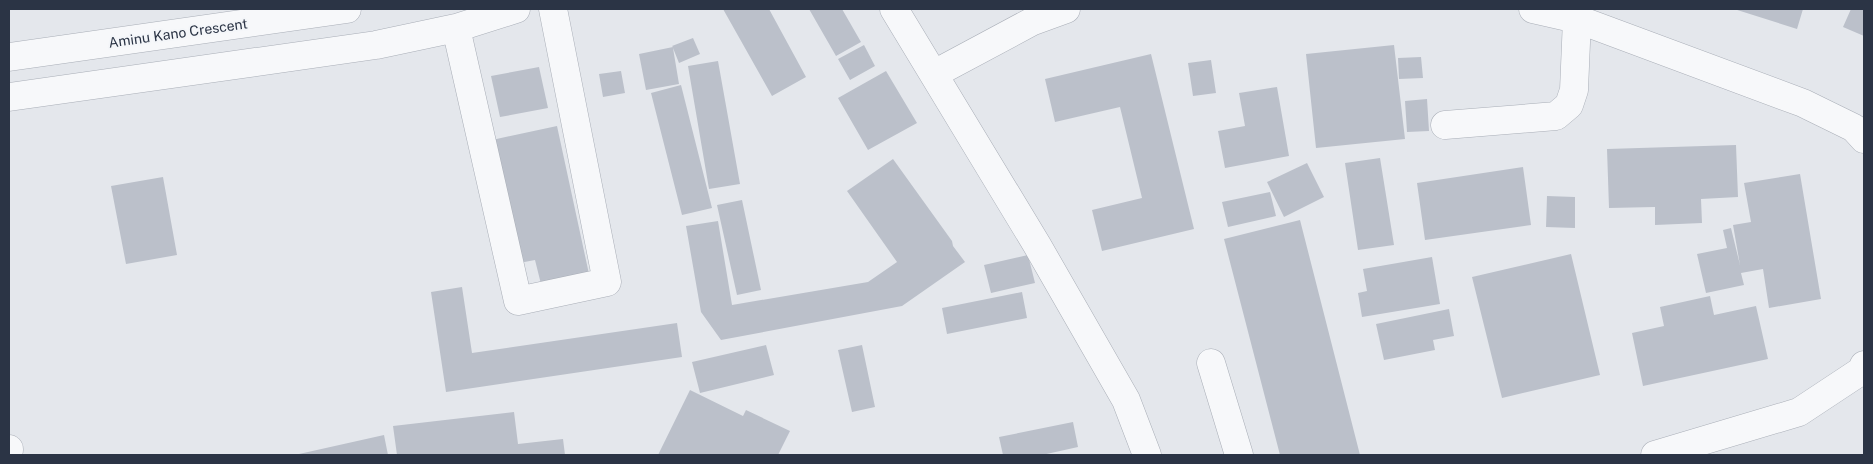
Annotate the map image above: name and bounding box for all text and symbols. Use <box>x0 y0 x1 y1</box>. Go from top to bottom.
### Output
street label: Aminu Kano Crescent <box>107 15 249 51</box>

